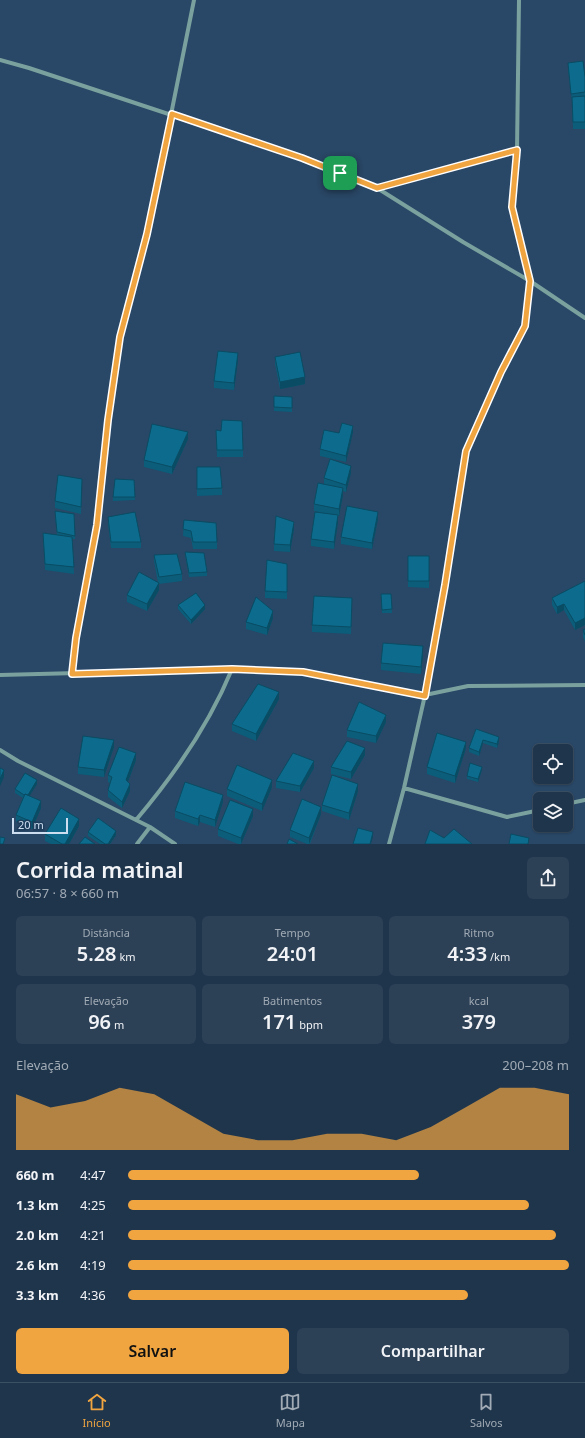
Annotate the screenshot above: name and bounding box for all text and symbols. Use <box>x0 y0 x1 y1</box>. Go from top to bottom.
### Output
pin <box>323 156 357 190</box>
icon: arrive <box>329 162 351 184</box>
map controls <box>533 744 573 832</box>
button: locate <box>533 744 573 784</box>
button: layers <box>533 792 573 832</box>
scale bar <box>12 816 68 835</box>
text: 20 m <box>18 817 44 832</box>
text: Corrida matinal <box>16 854 184 884</box>
button: share <box>527 857 569 899</box>
text: 06:57 · 8 × 660 m <box>16 884 119 902</box>
text: Distância <box>82 925 130 940</box>
text: Tempo <box>275 925 310 940</box>
text: Ritmo <box>464 925 494 940</box>
text: 5.28 <box>77 940 117 967</box>
text: 24:01 <box>267 940 318 967</box>
text: 4:33 <box>447 940 487 967</box>
text: km <box>117 949 136 964</box>
text: /km <box>487 949 510 964</box>
text: Elevação <box>84 993 129 1008</box>
text: Batimentos <box>263 993 322 1008</box>
text: kcal <box>469 993 489 1008</box>
text: 96 <box>88 1008 111 1035</box>
text: 171 <box>262 1008 296 1035</box>
text: 379 <box>462 1008 496 1035</box>
text: m <box>111 1017 124 1032</box>
text: bpm <box>296 1017 323 1032</box>
text: Elevação <box>16 1056 69 1074</box>
text: 200–208 m <box>502 1056 569 1074</box>
text: 660 m <box>16 1166 54 1184</box>
text: 4:47 <box>80 1166 106 1184</box>
text: 1.3 km <box>16 1196 59 1214</box>
text: 4:25 <box>80 1196 106 1214</box>
text: 2.0 km <box>16 1226 59 1244</box>
text: 4:21 <box>80 1226 106 1244</box>
text: 2.6 km <box>16 1256 59 1274</box>
text: 4:19 <box>80 1256 106 1274</box>
text: 3.3 km <box>16 1286 59 1304</box>
text: 4:36 <box>80 1286 106 1304</box>
button: Salvar <box>16 1328 289 1374</box>
button: Compartilhar <box>297 1328 569 1374</box>
tab: Início <box>83 1391 111 1430</box>
tab: Mapa <box>276 1391 305 1430</box>
tab: Salvos <box>470 1391 502 1430</box>

